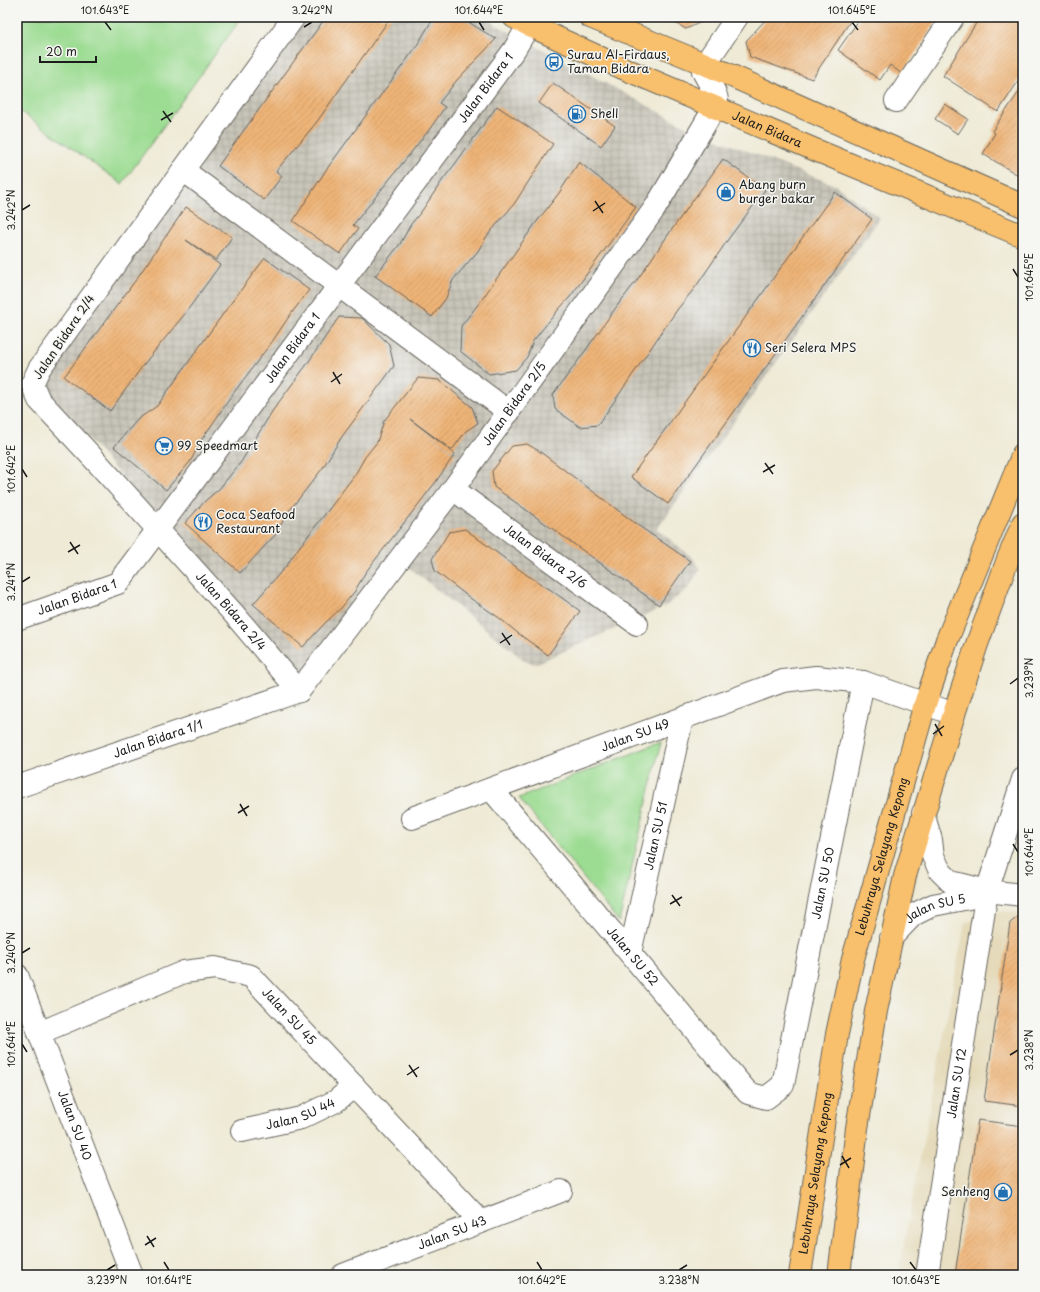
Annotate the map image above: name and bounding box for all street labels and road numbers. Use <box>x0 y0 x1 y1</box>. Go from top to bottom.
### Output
street label: Jalan Bidara 1 <box>453 48 517 126</box>
street label: Jalan Bidara <box>730 106 806 152</box>
street label: Jalan Bidara 2/4 <box>28 290 98 383</box>
street label: Jalan Bidara 1 <box>260 309 324 386</box>
street label: Jalan Bidara 2/5 <box>477 358 550 449</box>
street label: Jalan Bidara 2/6 <box>500 519 591 592</box>
street label: Jalan Bidara 2/4 <box>192 567 271 654</box>
street label: Jalan Bidara 1 <box>35 574 119 619</box>
street label: Jalan Bidara 1/1 <box>110 714 205 762</box>
street label: Jalan SU 49 <box>598 714 672 755</box>
street label: Lebuhraya Selayang Kepong <box>850 775 912 937</box>
street label: Jalan SU 51 <box>639 800 671 872</box>
street label: Jalan SU 50 <box>806 845 838 920</box>
street label: Jalan SU 5 <box>900 889 967 927</box>
street label: Jalan SU 52 <box>603 922 663 989</box>
street label: Jalan SU 45 <box>258 983 321 1048</box>
street label: Jalan SU 12 <box>942 1047 970 1120</box>
street label: Jalan SU 40 <box>54 1087 97 1163</box>
street label: Lebuhraya Selayang Kepong <box>793 1091 836 1255</box>
street label: Jalan SU 44 <box>264 1093 338 1134</box>
street label: Jalan SU 43 <box>415 1211 489 1253</box>

